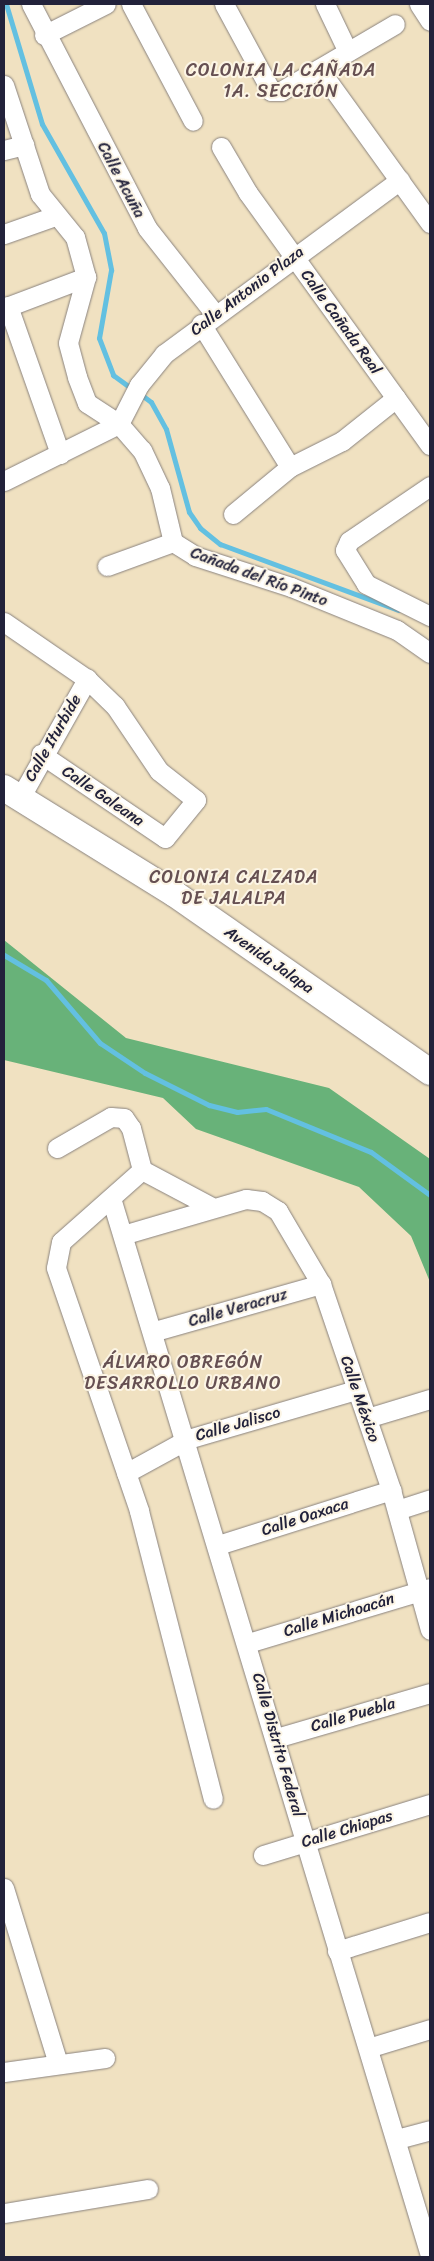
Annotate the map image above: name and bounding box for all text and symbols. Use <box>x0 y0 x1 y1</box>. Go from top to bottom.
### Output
district label: COLONIA LA CAÑADA 1A. SECCIÓN <box>184 60 378 102</box>
street label: Calle Acuña <box>93 139 149 221</box>
street label: Calle Antonio Plaza <box>187 242 307 340</box>
street label: Calle Cañada Real <box>296 266 386 378</box>
street label: Cañada del Río Pinto <box>188 543 330 611</box>
street label: Calle Iturbide <box>20 691 86 785</box>
street label: Calle Galeana <box>58 761 148 831</box>
district label: COLONIA CALZADA DE JALALPA <box>148 867 320 910</box>
street label: Avenida Jalapa <box>221 922 317 998</box>
street label: Calle Veracruz <box>187 1285 289 1331</box>
district label: ÁLVARO OBREGÓN DESARROLLO URBANO <box>82 1352 284 1395</box>
street label: Calle México <box>336 1354 384 1444</box>
street label: Calle Jalisco <box>193 1403 283 1445</box>
street label: Calle Oaxaca <box>259 1494 351 1540</box>
street label: Calle Michoacán <box>282 1589 396 1641</box>
street label: Calle Distrito Federal <box>248 1670 308 1820</box>
street label: Calle Puebla <box>308 1694 398 1736</box>
street label: Calle Chiapas <box>300 1806 394 1852</box>

